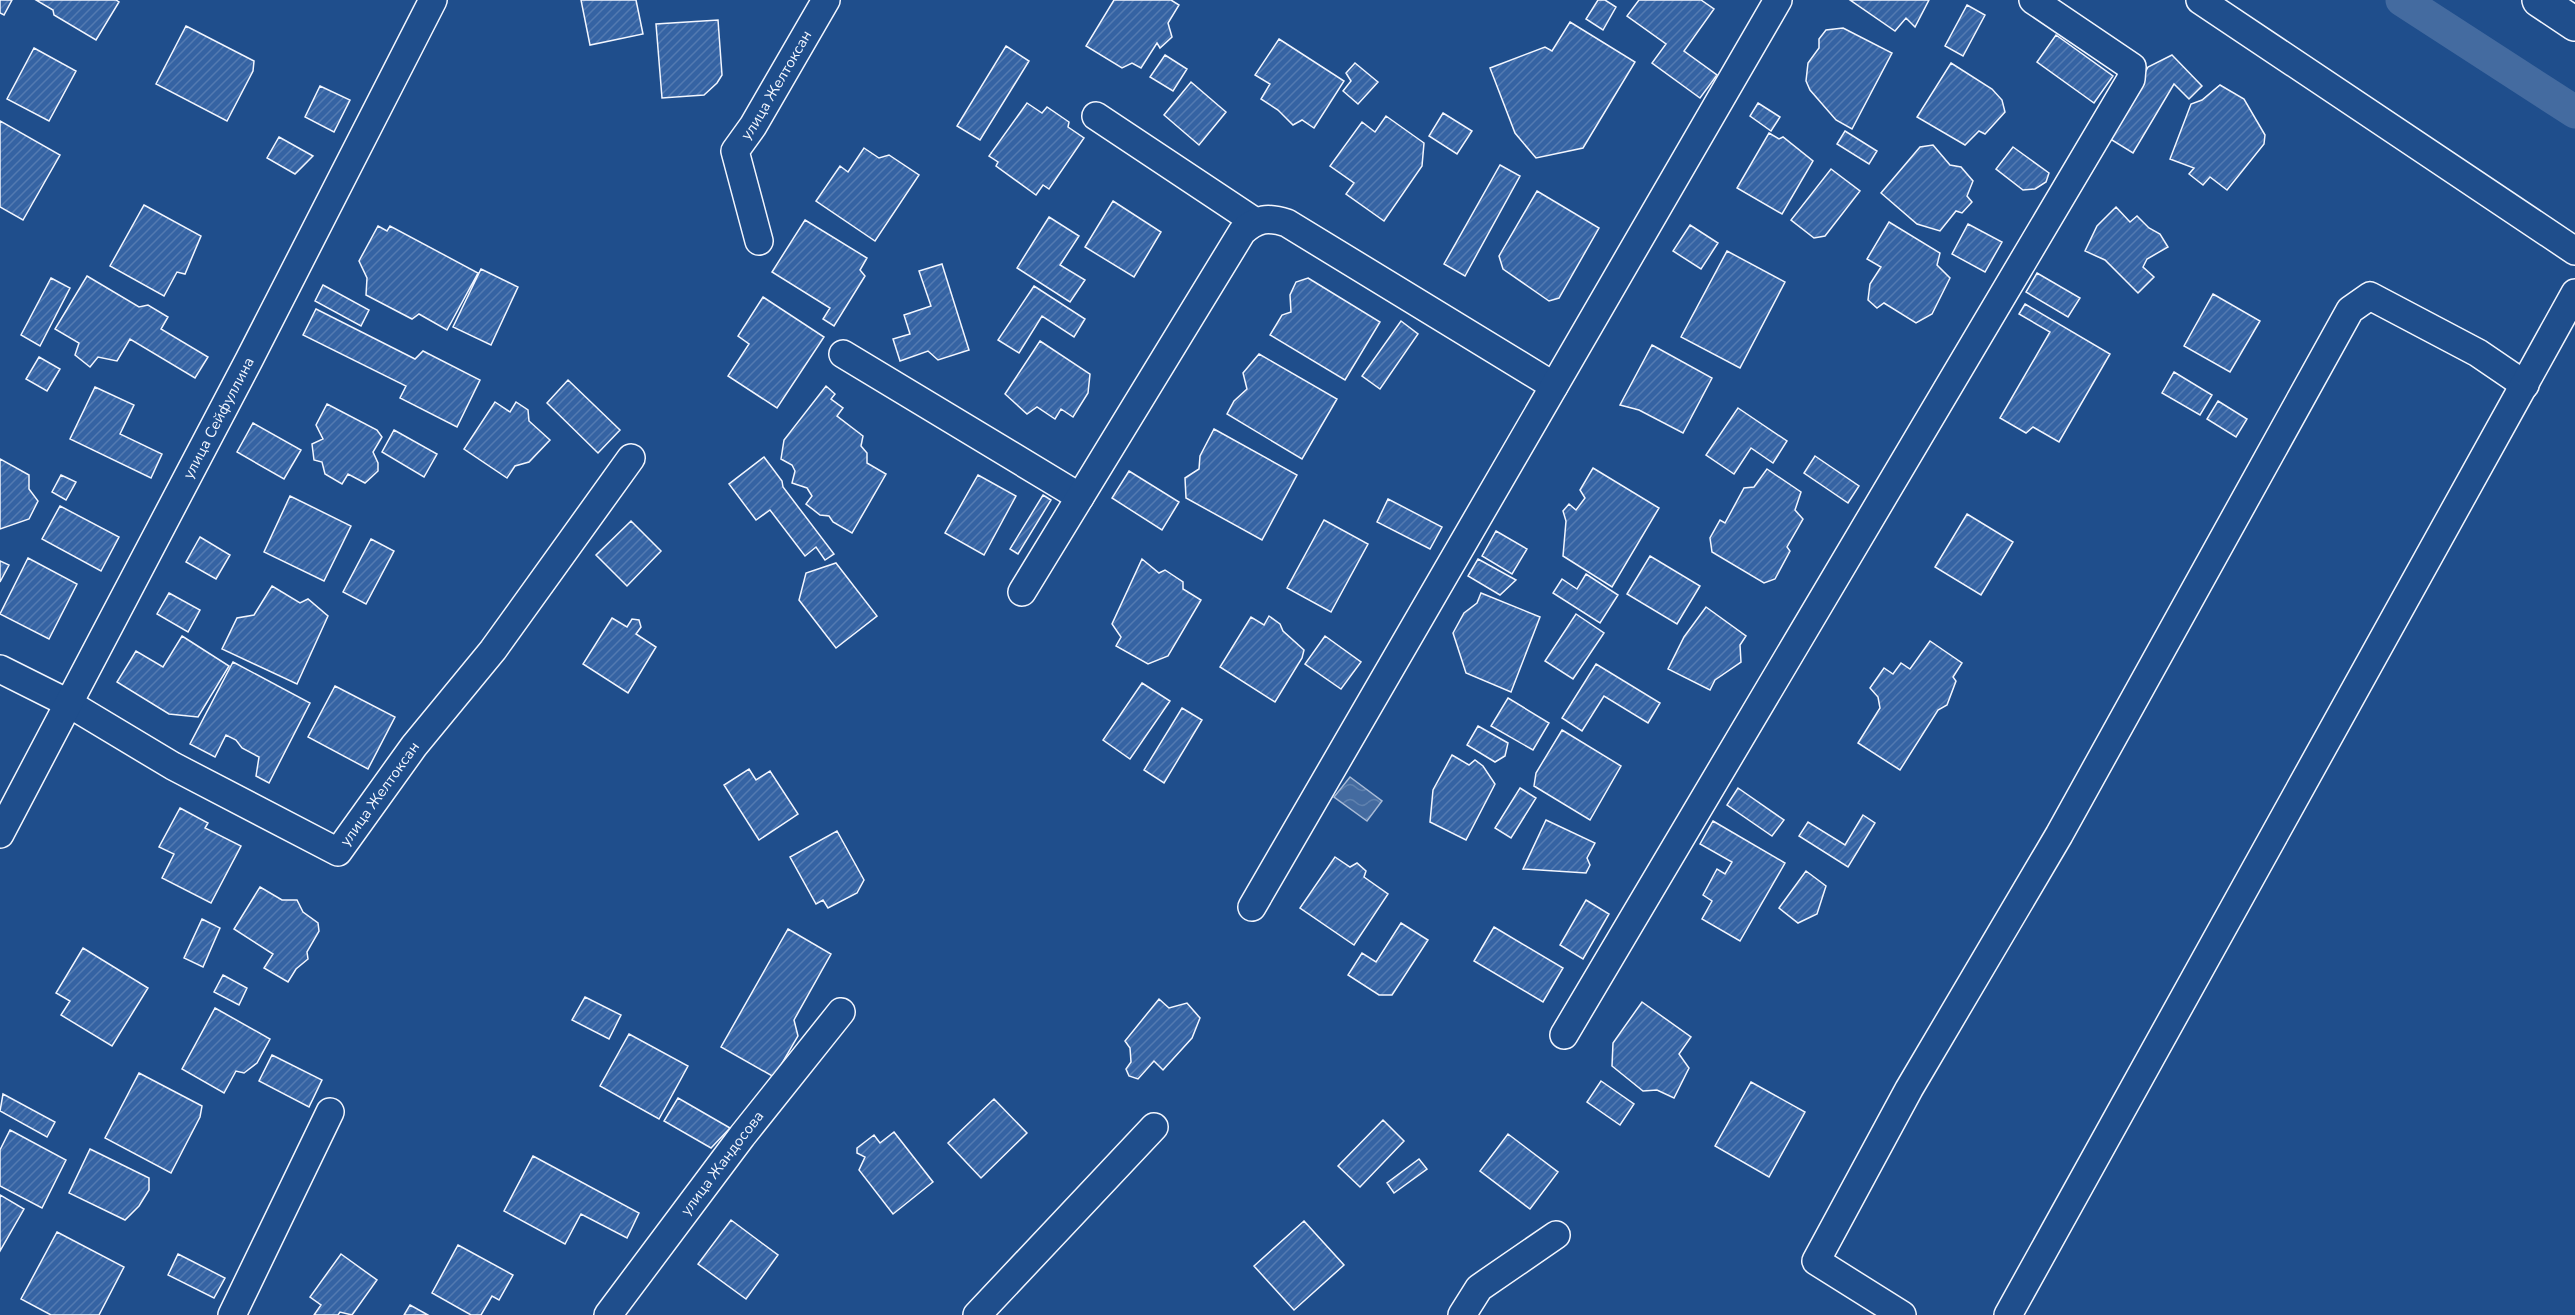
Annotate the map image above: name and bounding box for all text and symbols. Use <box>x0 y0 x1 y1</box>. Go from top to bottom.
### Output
street label: улица Желтоксан <box>736 27 816 144</box>
street label: улица Сейфуллина <box>178 354 259 482</box>
street label: улица Желтоксан <box>335 738 424 850</box>
street label: улица Жандосова <box>676 1107 768 1220</box>

